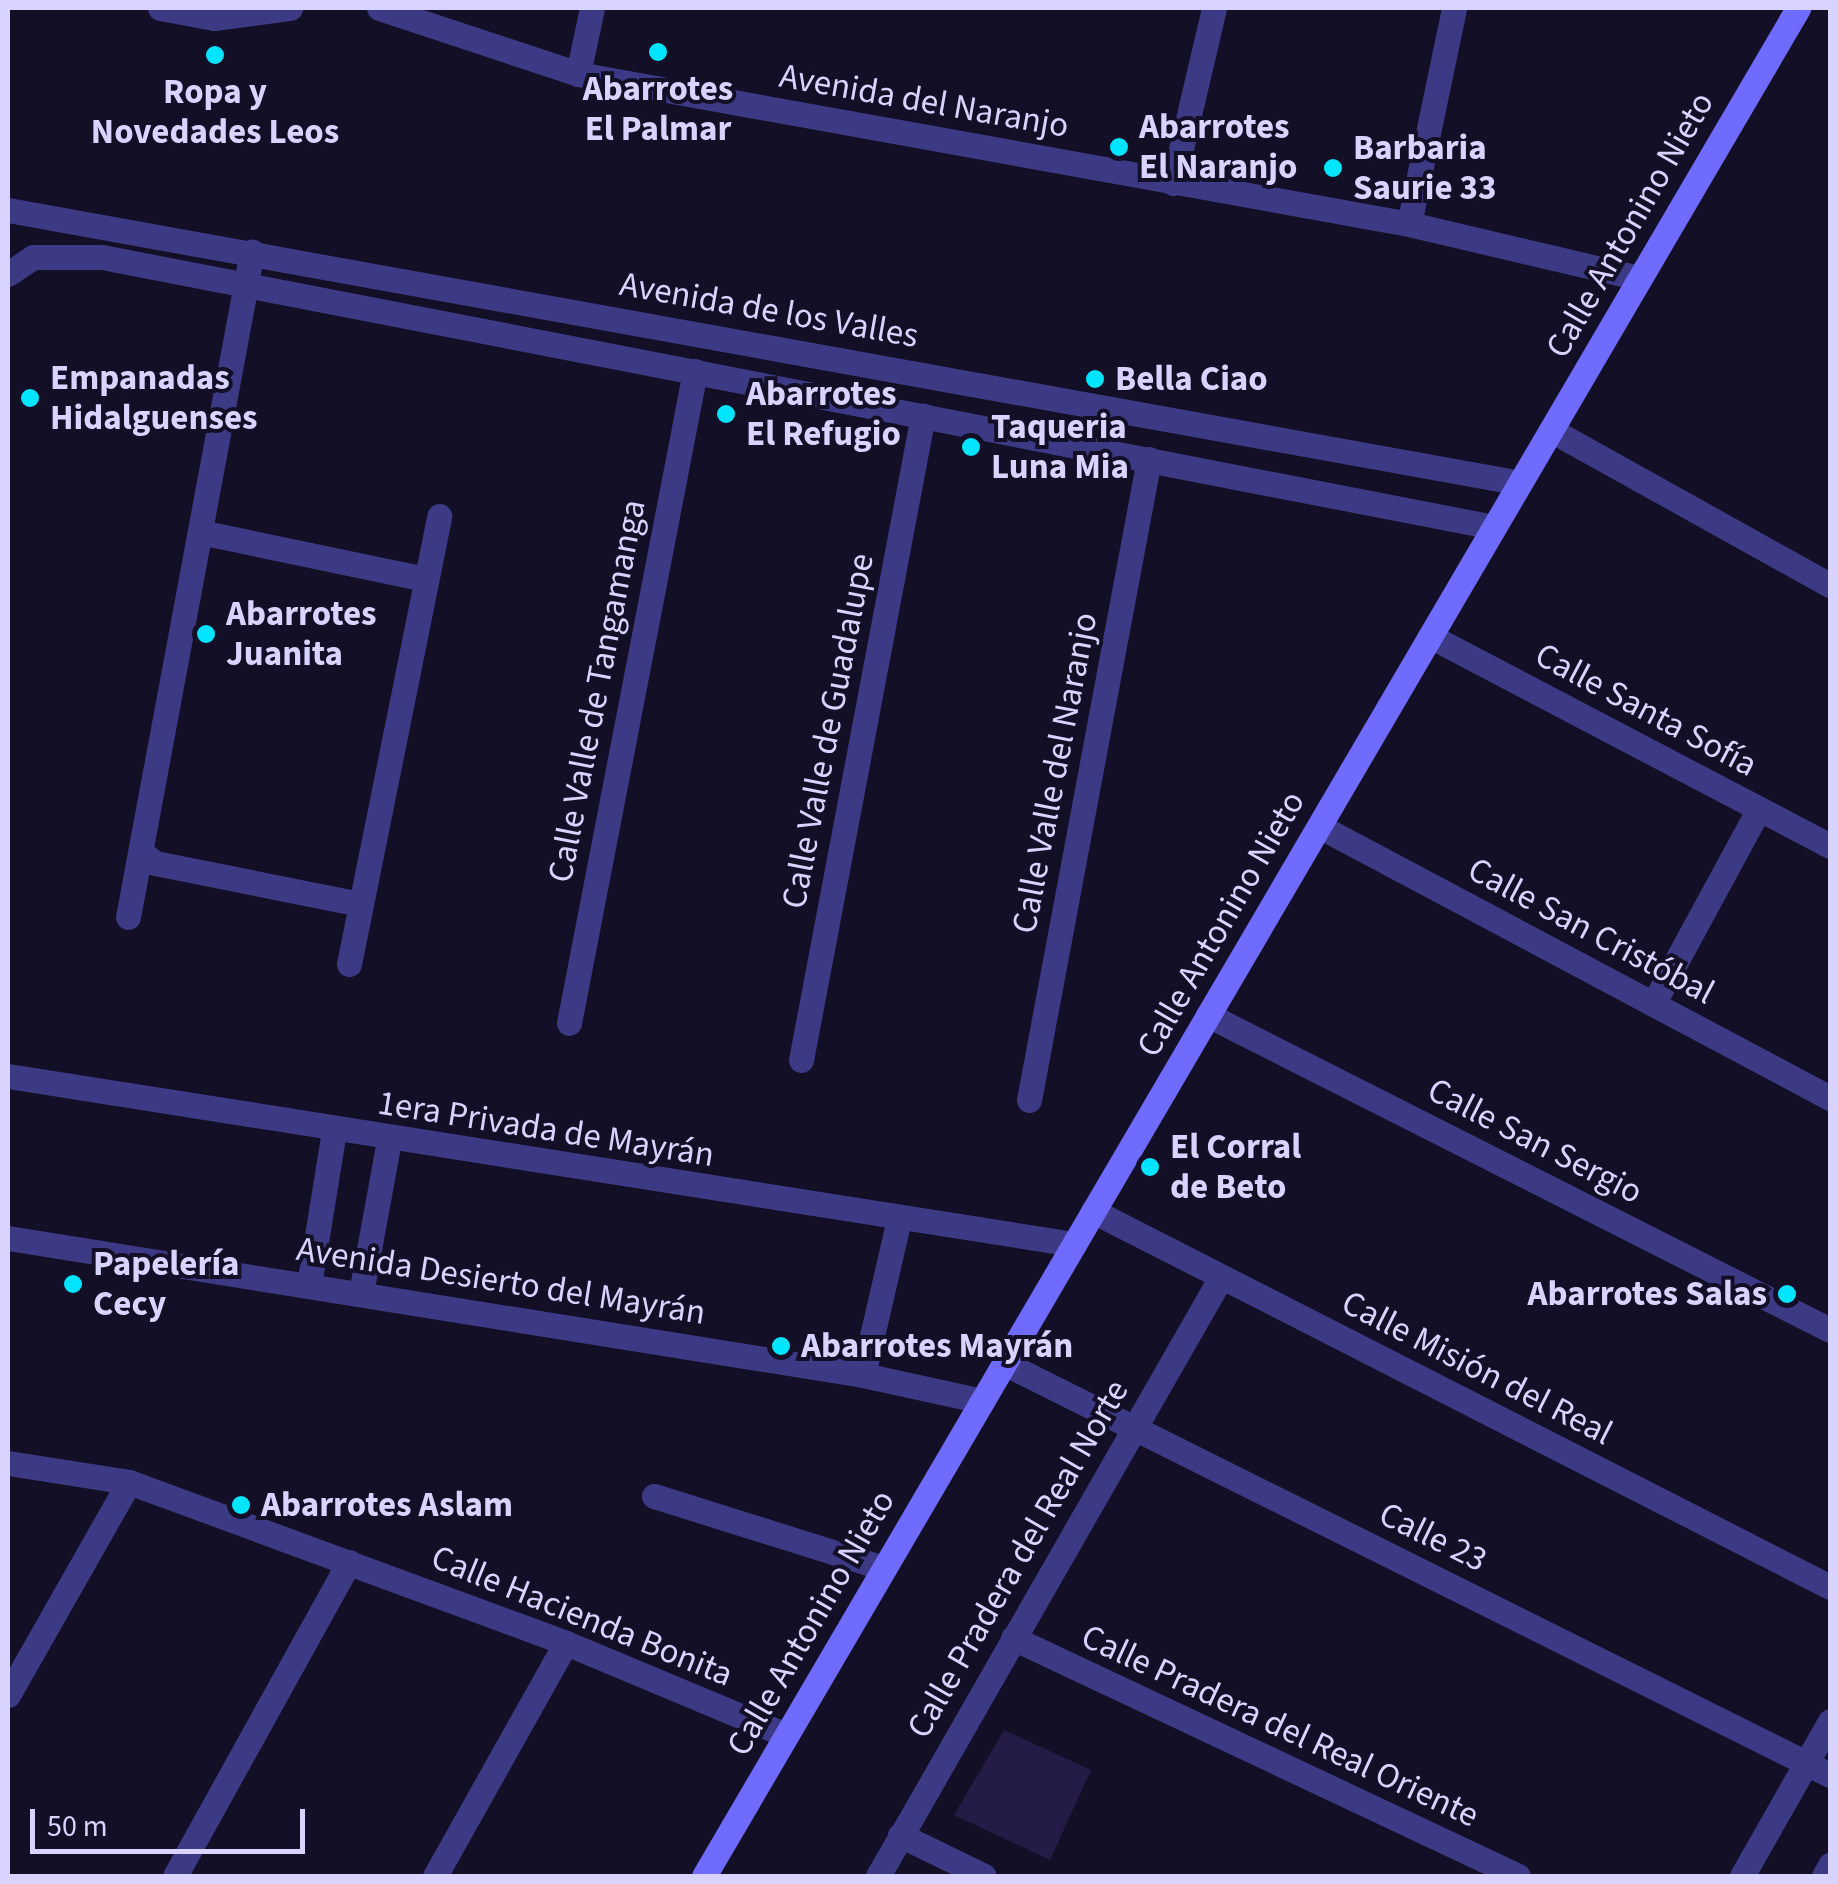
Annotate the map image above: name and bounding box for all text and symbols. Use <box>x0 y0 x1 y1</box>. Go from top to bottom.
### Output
marker: Abarrotes El Palmar <box>647 41 669 63</box>
marker: Ropa y Novedades Leos <box>204 44 226 66</box>
street label: Avenida del Naranjo <box>776 55 1072 147</box>
place label: Abarrotes El Palmar <box>583 68 733 150</box>
place label: Ropa y Novedades Leos <box>91 71 339 153</box>
street label: Calle Antonino Nieto <box>1537 85 1723 365</box>
place label: Abarrotes El Naranjo <box>1139 106 1297 188</box>
place label: Barbaria Saurie 33 <box>1353 127 1496 209</box>
marker: Abarrotes El Naranjo <box>1108 136 1130 158</box>
marker: Barbaria Saurie 33 <box>1322 157 1344 179</box>
street label: Avenida de los Valles <box>617 263 921 357</box>
place label: Empanadas Hidalguenses <box>50 357 258 439</box>
place label: Bella Ciao <box>1115 358 1268 400</box>
marker: Bella Ciao <box>1084 368 1106 390</box>
place label: Abarrotes El Refugio <box>746 373 901 455</box>
marker: Empanadas Hidalguenses <box>19 387 41 409</box>
marker: Abarrotes El Refugio <box>715 403 737 425</box>
place label: Taqueria Luna Mia <box>991 406 1129 488</box>
marker: Taqueria Luna Mia <box>960 436 982 458</box>
street label: Calle Valle de Tangamanga <box>539 496 655 886</box>
street label: Calle Valle de Guadalupe <box>773 550 883 912</box>
place label: Abarrotes Juanita <box>226 593 377 675</box>
street label: Calle Valle del Naranjo <box>1003 609 1107 937</box>
marker: Abarrotes Juanita <box>195 623 217 645</box>
street label: Calle Santa Sofía <box>1528 634 1764 786</box>
street label: Calle Antonino Nieto <box>1128 784 1314 1064</box>
street label: Calle San Cristóbal <box>1461 848 1721 1014</box>
street label: Calle San Sergio <box>1421 1069 1649 1213</box>
street label: 1era Privada de Mayrán <box>375 1082 717 1176</box>
place label: El Corral de Beto <box>1170 1126 1301 1208</box>
marker: El Corral de Beto <box>1139 1156 1161 1178</box>
street label: Avenida Desierto del Mayrán <box>294 1228 708 1334</box>
place label: Papelería Cecy <box>93 1243 239 1325</box>
marker: Papelería Cecy <box>62 1273 84 1295</box>
place label: Abarrotes Salas <box>1528 1273 1767 1315</box>
street label: Calle Misión del Real <box>1335 1282 1619 1454</box>
marker: Abarrotes Salas <box>1776 1283 1798 1305</box>
place label: Abarrotes Mayrán <box>801 1325 1073 1367</box>
marker: Abarrotes Mayrán <box>770 1335 792 1357</box>
street label: Calle Pradera del Real Norte <box>898 1372 1138 1746</box>
street label: Calle Antonino Nieto <box>718 1483 904 1763</box>
place label: Abarrotes Aslam <box>261 1484 513 1526</box>
street label: Calle 23 <box>1372 1493 1494 1581</box>
marker: Abarrotes Aslam <box>230 1494 252 1516</box>
street label: Calle Hacienda Bonita <box>425 1536 739 1696</box>
street label: Calle Pradera del Real Oriente <box>1075 1615 1485 1837</box>
scale bar <box>35 1789 310 1851</box>
text: 50 m <box>47 1805 108 1848</box>

